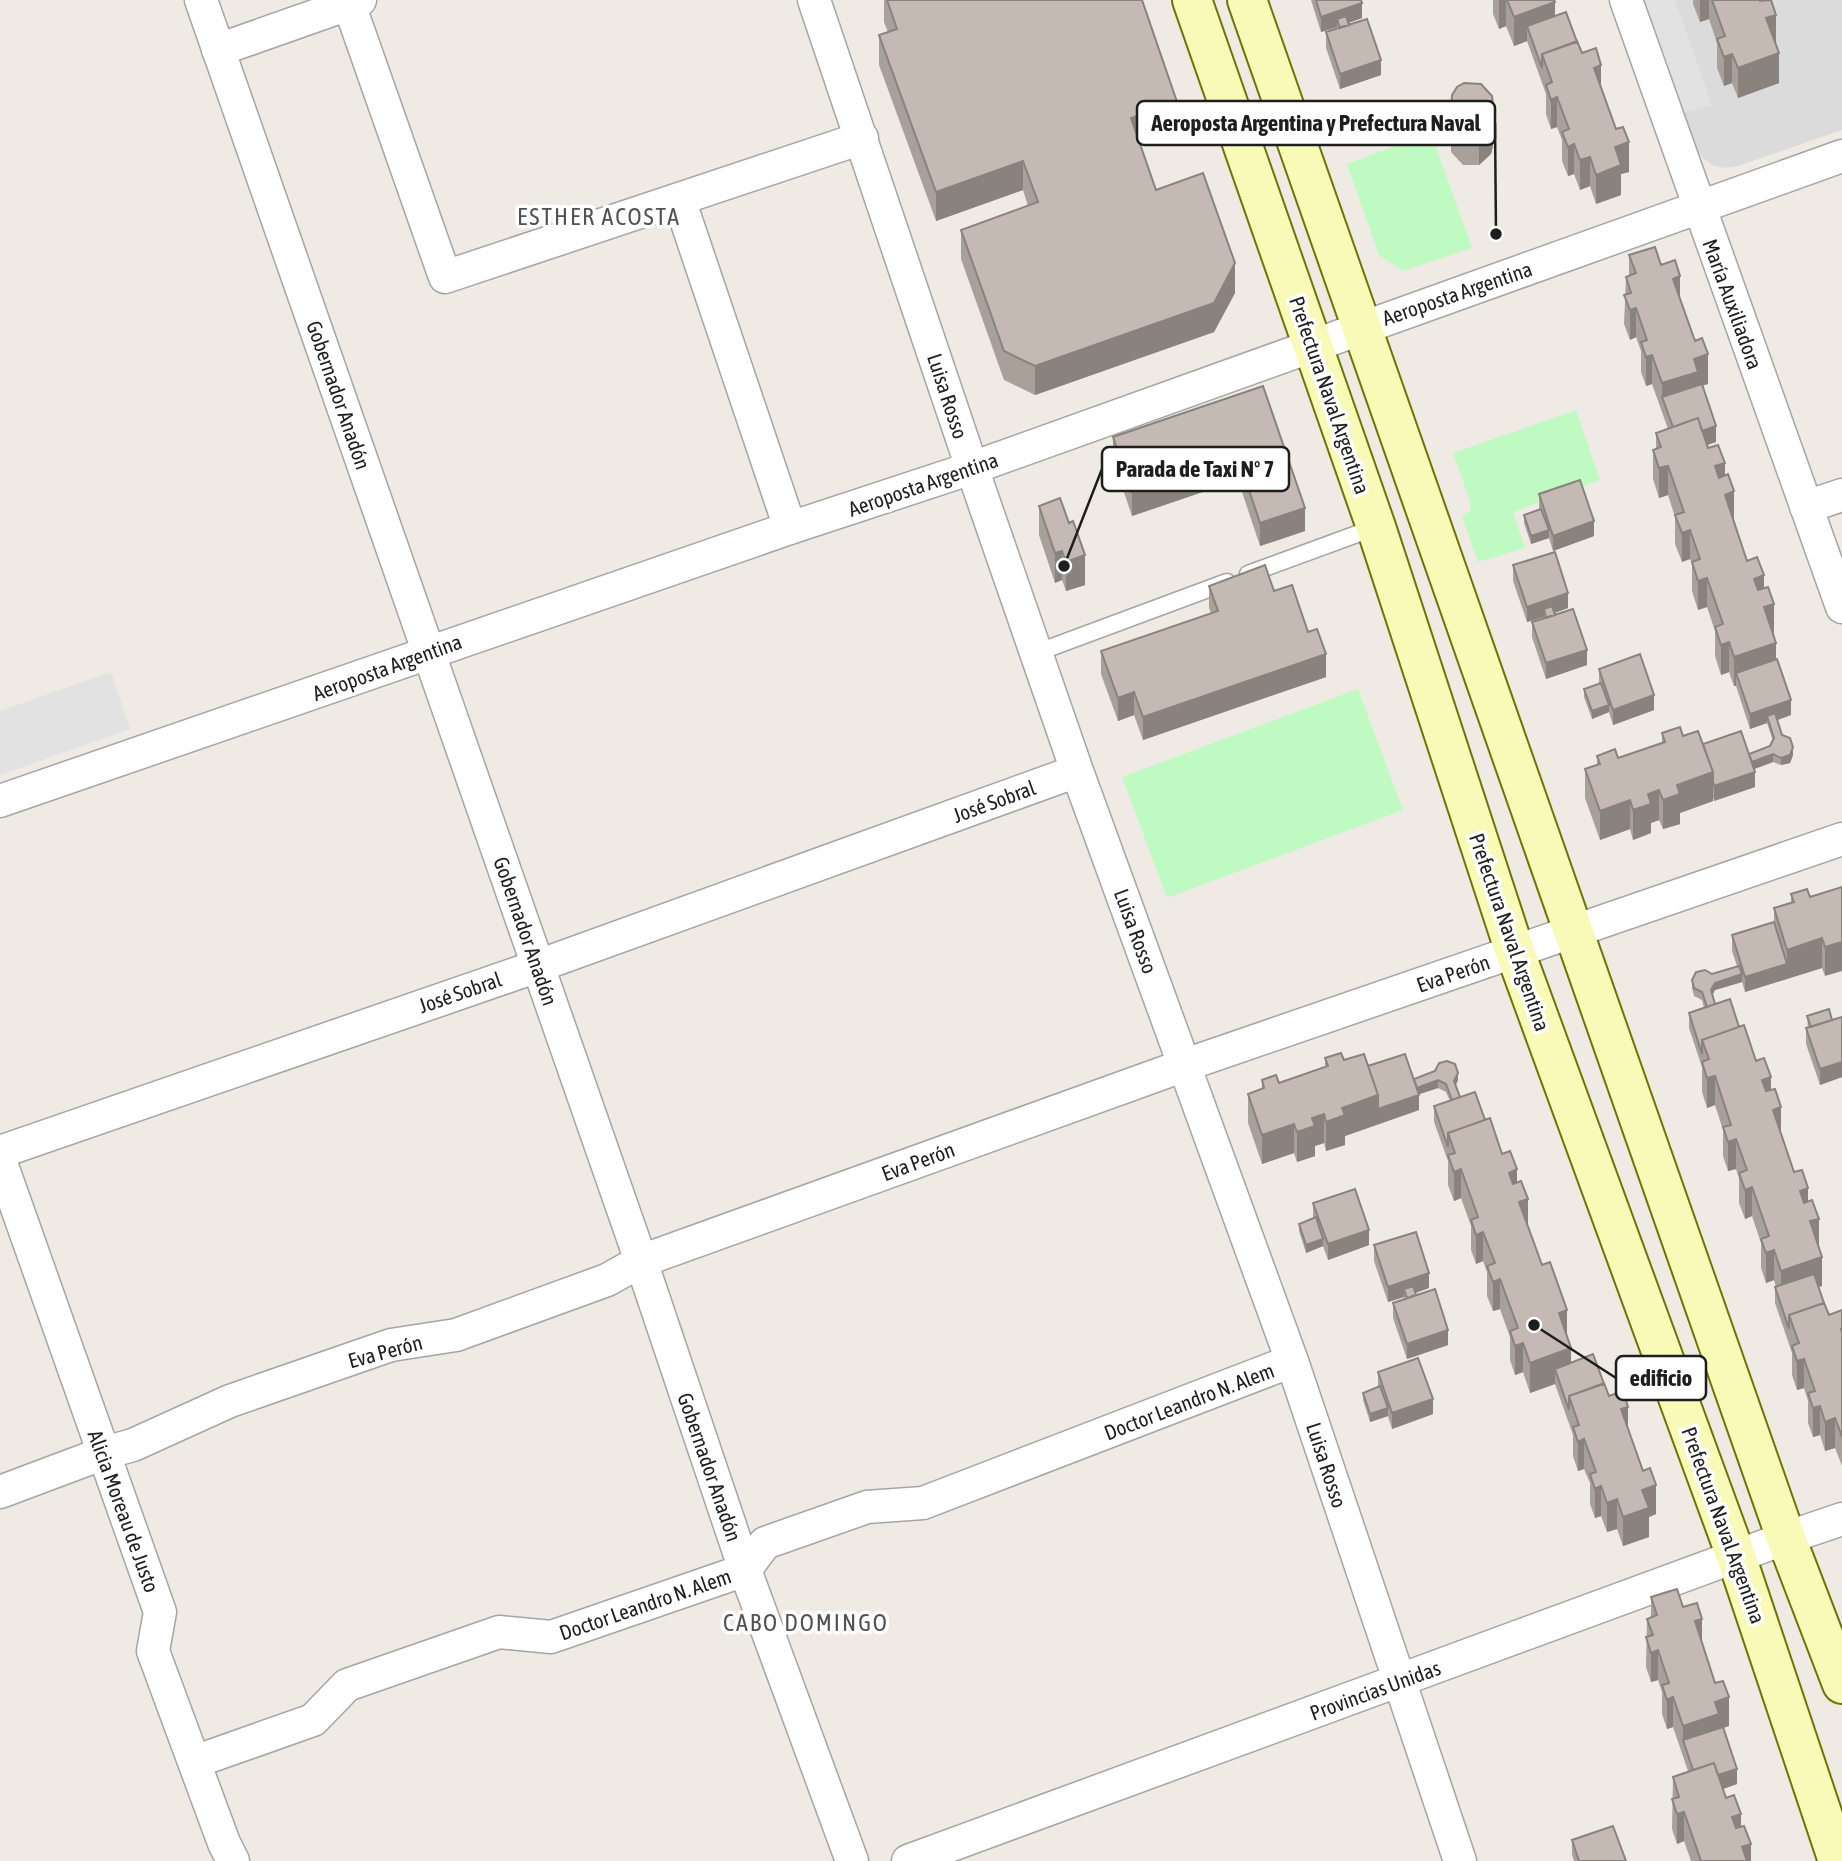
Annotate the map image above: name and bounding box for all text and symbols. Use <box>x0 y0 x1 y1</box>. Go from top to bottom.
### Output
callout: Aeroposta Argentina y Prefectura Naval <box>1137 101 1495 145</box>
text: Aeroposta Argentina y Prefectura Naval <box>1150 110 1482 136</box>
district label: ESTHER ACOSTA <box>517 203 681 230</box>
street label: María Auxiliadora <box>1698 236 1768 372</box>
street label: Aeroposta Argentina <box>1379 256 1535 330</box>
street label: Prefectura Naval Argentina <box>1285 293 1375 497</box>
street label: Gobernador Anadón <box>302 317 376 473</box>
street label: Luisa Rosso <box>923 350 973 442</box>
street label: Aeroposta Argentina <box>845 447 1001 521</box>
callout: Parada de Taxi N° 7 <box>1102 447 1289 491</box>
text: Parada de Taxi N° 7 <box>1116 456 1274 482</box>
street label: Aeroposta Argentina <box>309 629 465 705</box>
street label: José Sobral <box>949 775 1039 827</box>
street label: Prefectura Naval Argentina <box>1465 830 1555 1034</box>
street label: Gobernador Anadón <box>489 853 563 1009</box>
street label: Luisa Rosso <box>1110 885 1162 977</box>
street label: Eva Perón <box>1413 949 1493 997</box>
street label: José Sobral <box>415 966 505 1017</box>
street label: Eva Perón <box>878 1137 958 1185</box>
street label: Eva Perón <box>345 1330 425 1372</box>
callout: edificio <box>1616 1356 1706 1400</box>
street label: Doctor Leandro N. Alem <box>1101 1358 1277 1444</box>
text: edificio <box>1630 1365 1693 1391</box>
street label: Gobernador Anadón <box>673 1389 747 1545</box>
street label: Luisa Rosso <box>1302 1419 1352 1511</box>
street label: Prefectura Naval Argentina <box>1677 1423 1771 1627</box>
street label: Alicia Moreau de Justo <box>84 1427 164 1595</box>
street label: Doctor Leandro N. Alem <box>556 1563 734 1645</box>
district label: CABO DOMINGO <box>723 1609 889 1636</box>
street label: Provincias Unidas <box>1307 1655 1443 1725</box>

